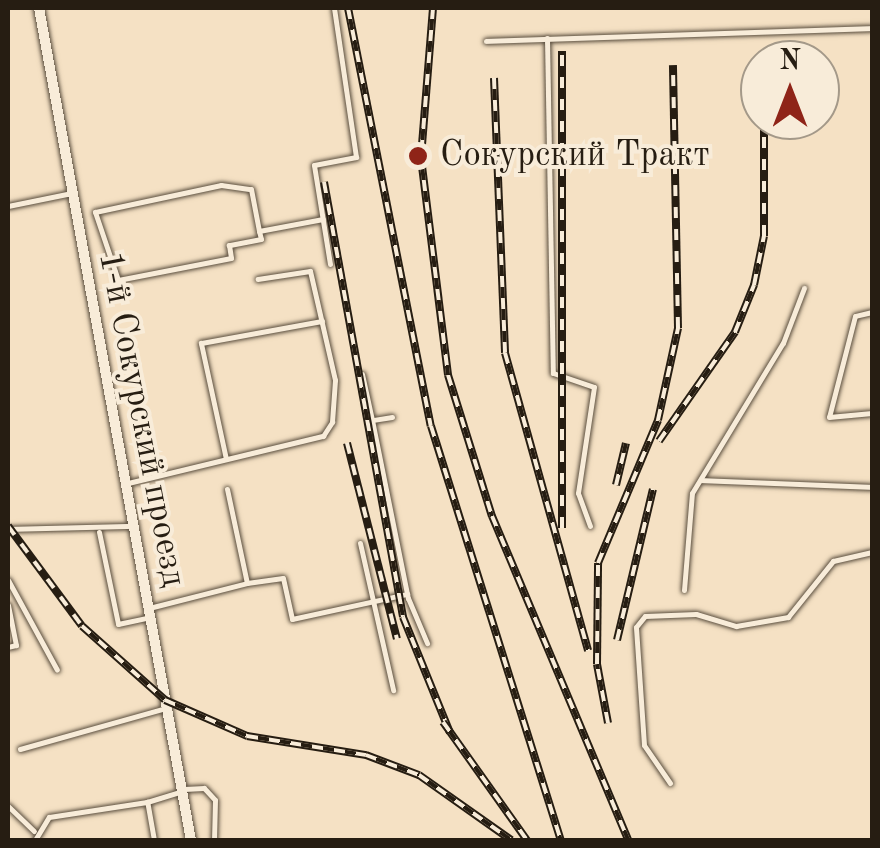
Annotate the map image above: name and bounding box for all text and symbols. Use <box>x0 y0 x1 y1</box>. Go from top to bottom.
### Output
north arrow <box>740 40 840 140</box>
text: N <box>779 48 801 76</box>
place label: Сокурский Тракт <box>440 135 710 177</box>
marker: Сокурский Тракт <box>405 143 431 169</box>
street label: 1-й Сокурский проезд <box>88 248 194 590</box>

